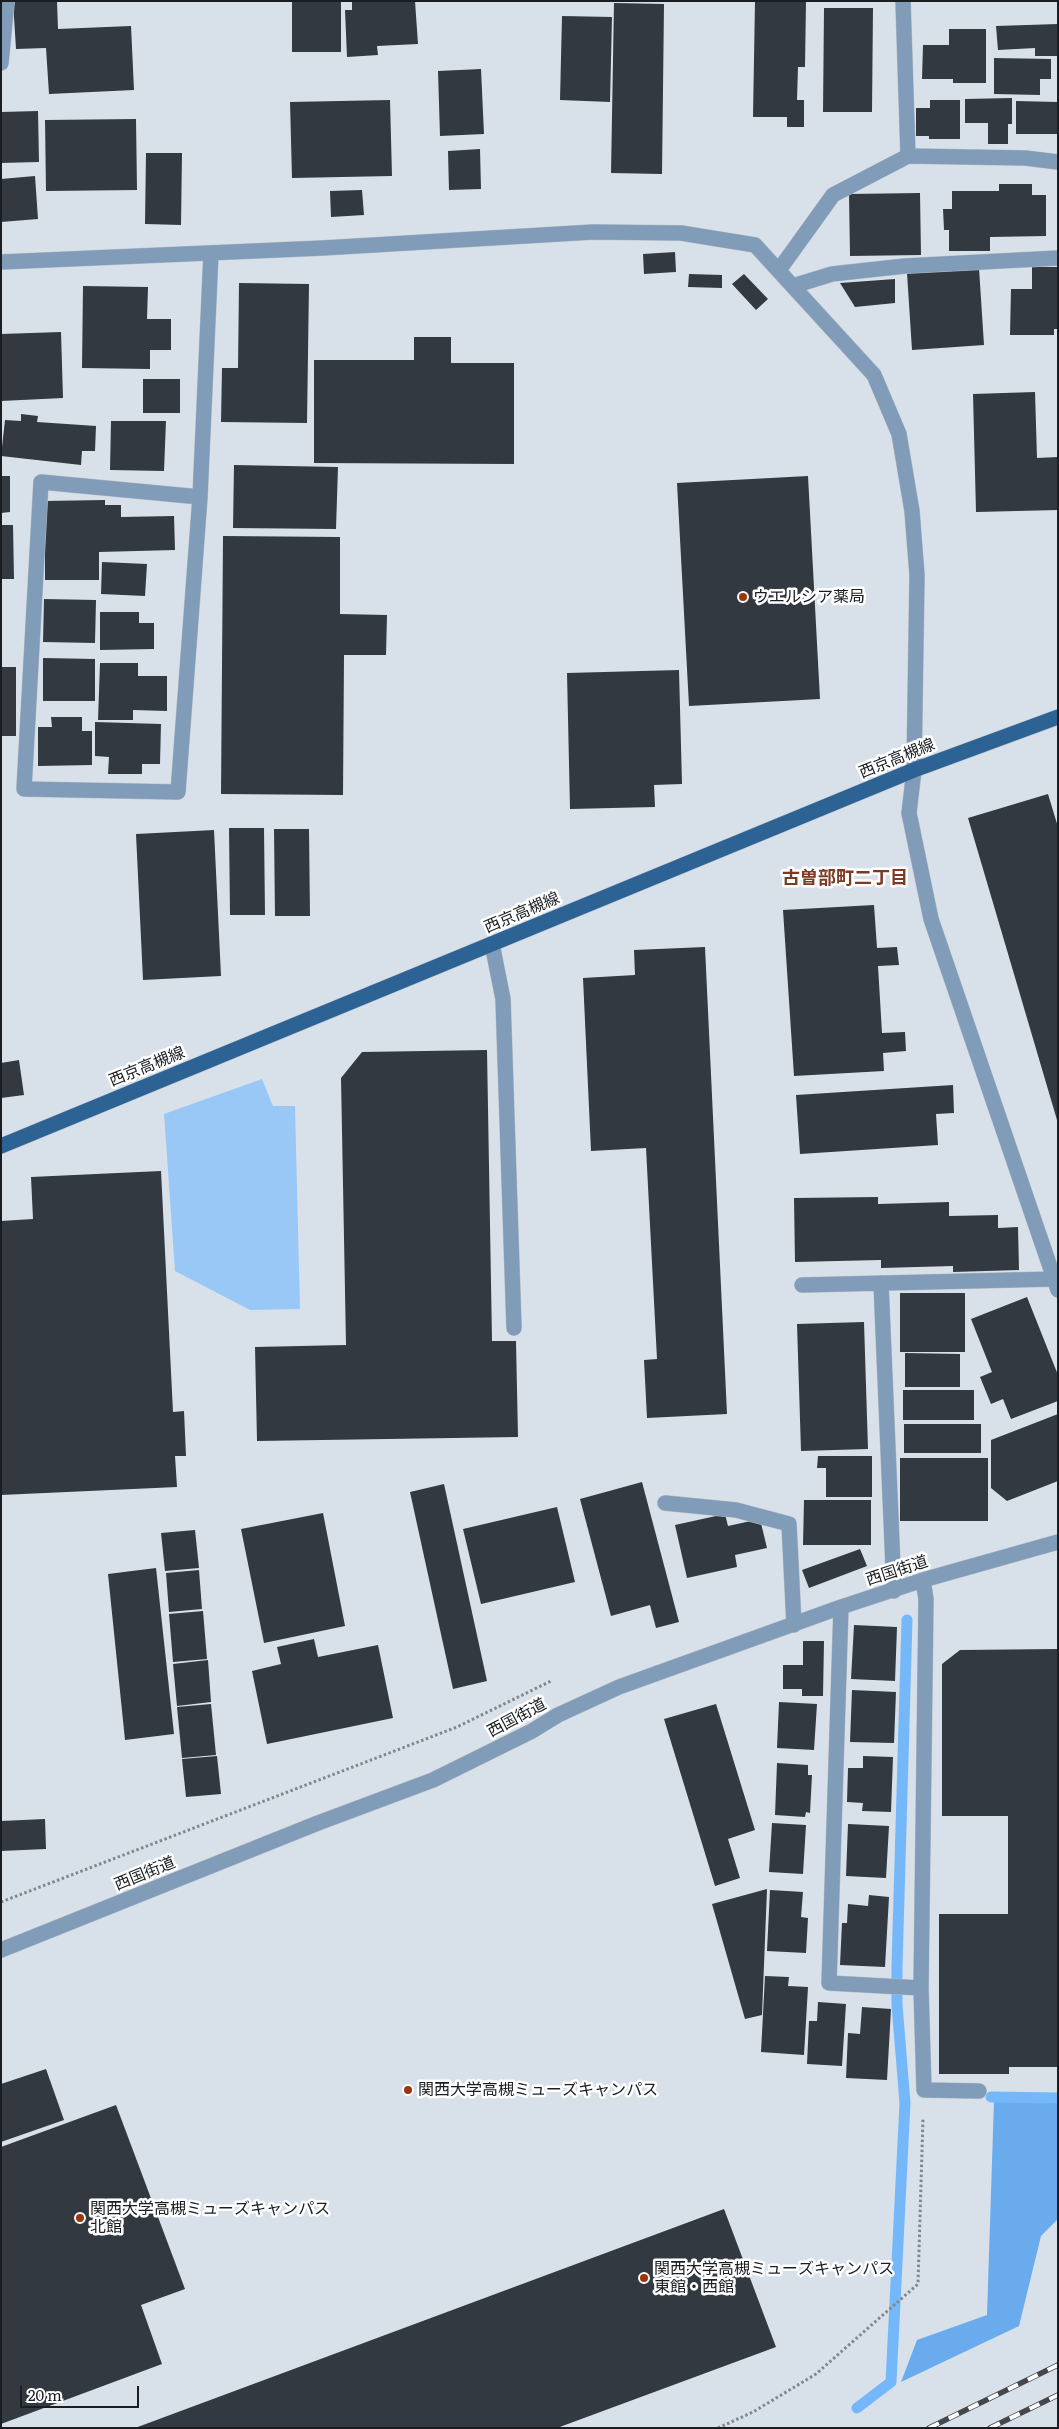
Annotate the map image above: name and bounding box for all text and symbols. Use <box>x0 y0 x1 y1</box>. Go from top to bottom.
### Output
place label: ウエルシア薬局 <box>753 587 865 607</box>
marker: ウエルシア薬局 <box>737 591 749 603</box>
street label: 西京高槻線 <box>856 735 938 783</box>
district label: 古曽部町二丁目 <box>782 868 908 890</box>
street label: 西京高槻線 <box>481 889 563 937</box>
street label: 西京高槻線 <box>106 1043 188 1091</box>
street label: 西国街道 <box>864 1552 930 1590</box>
street label: 西国街道 <box>484 1695 550 1741</box>
street label: 西国街道 <box>112 1853 178 1895</box>
place label: 関西大学高槻ミューズキャンパス <box>418 2080 658 2100</box>
marker: 関西大学高槻ミューズキャンパス <box>402 2084 414 2096</box>
place label: 関西大学高槻ミューズキャンパス 北館 <box>90 2199 330 2237</box>
marker: 関西大学高槻ミューズキャンパス 北館 <box>74 2212 86 2224</box>
place label: 関西大学高槻ミューズキャンパス 東館・西館 <box>654 2259 894 2297</box>
marker: 関西大学高槻ミューズキャンパス 東館・西館 <box>638 2272 650 2284</box>
scale bar <box>22 2376 141 2408</box>
text: 20 m <box>28 2383 62 2406</box>

